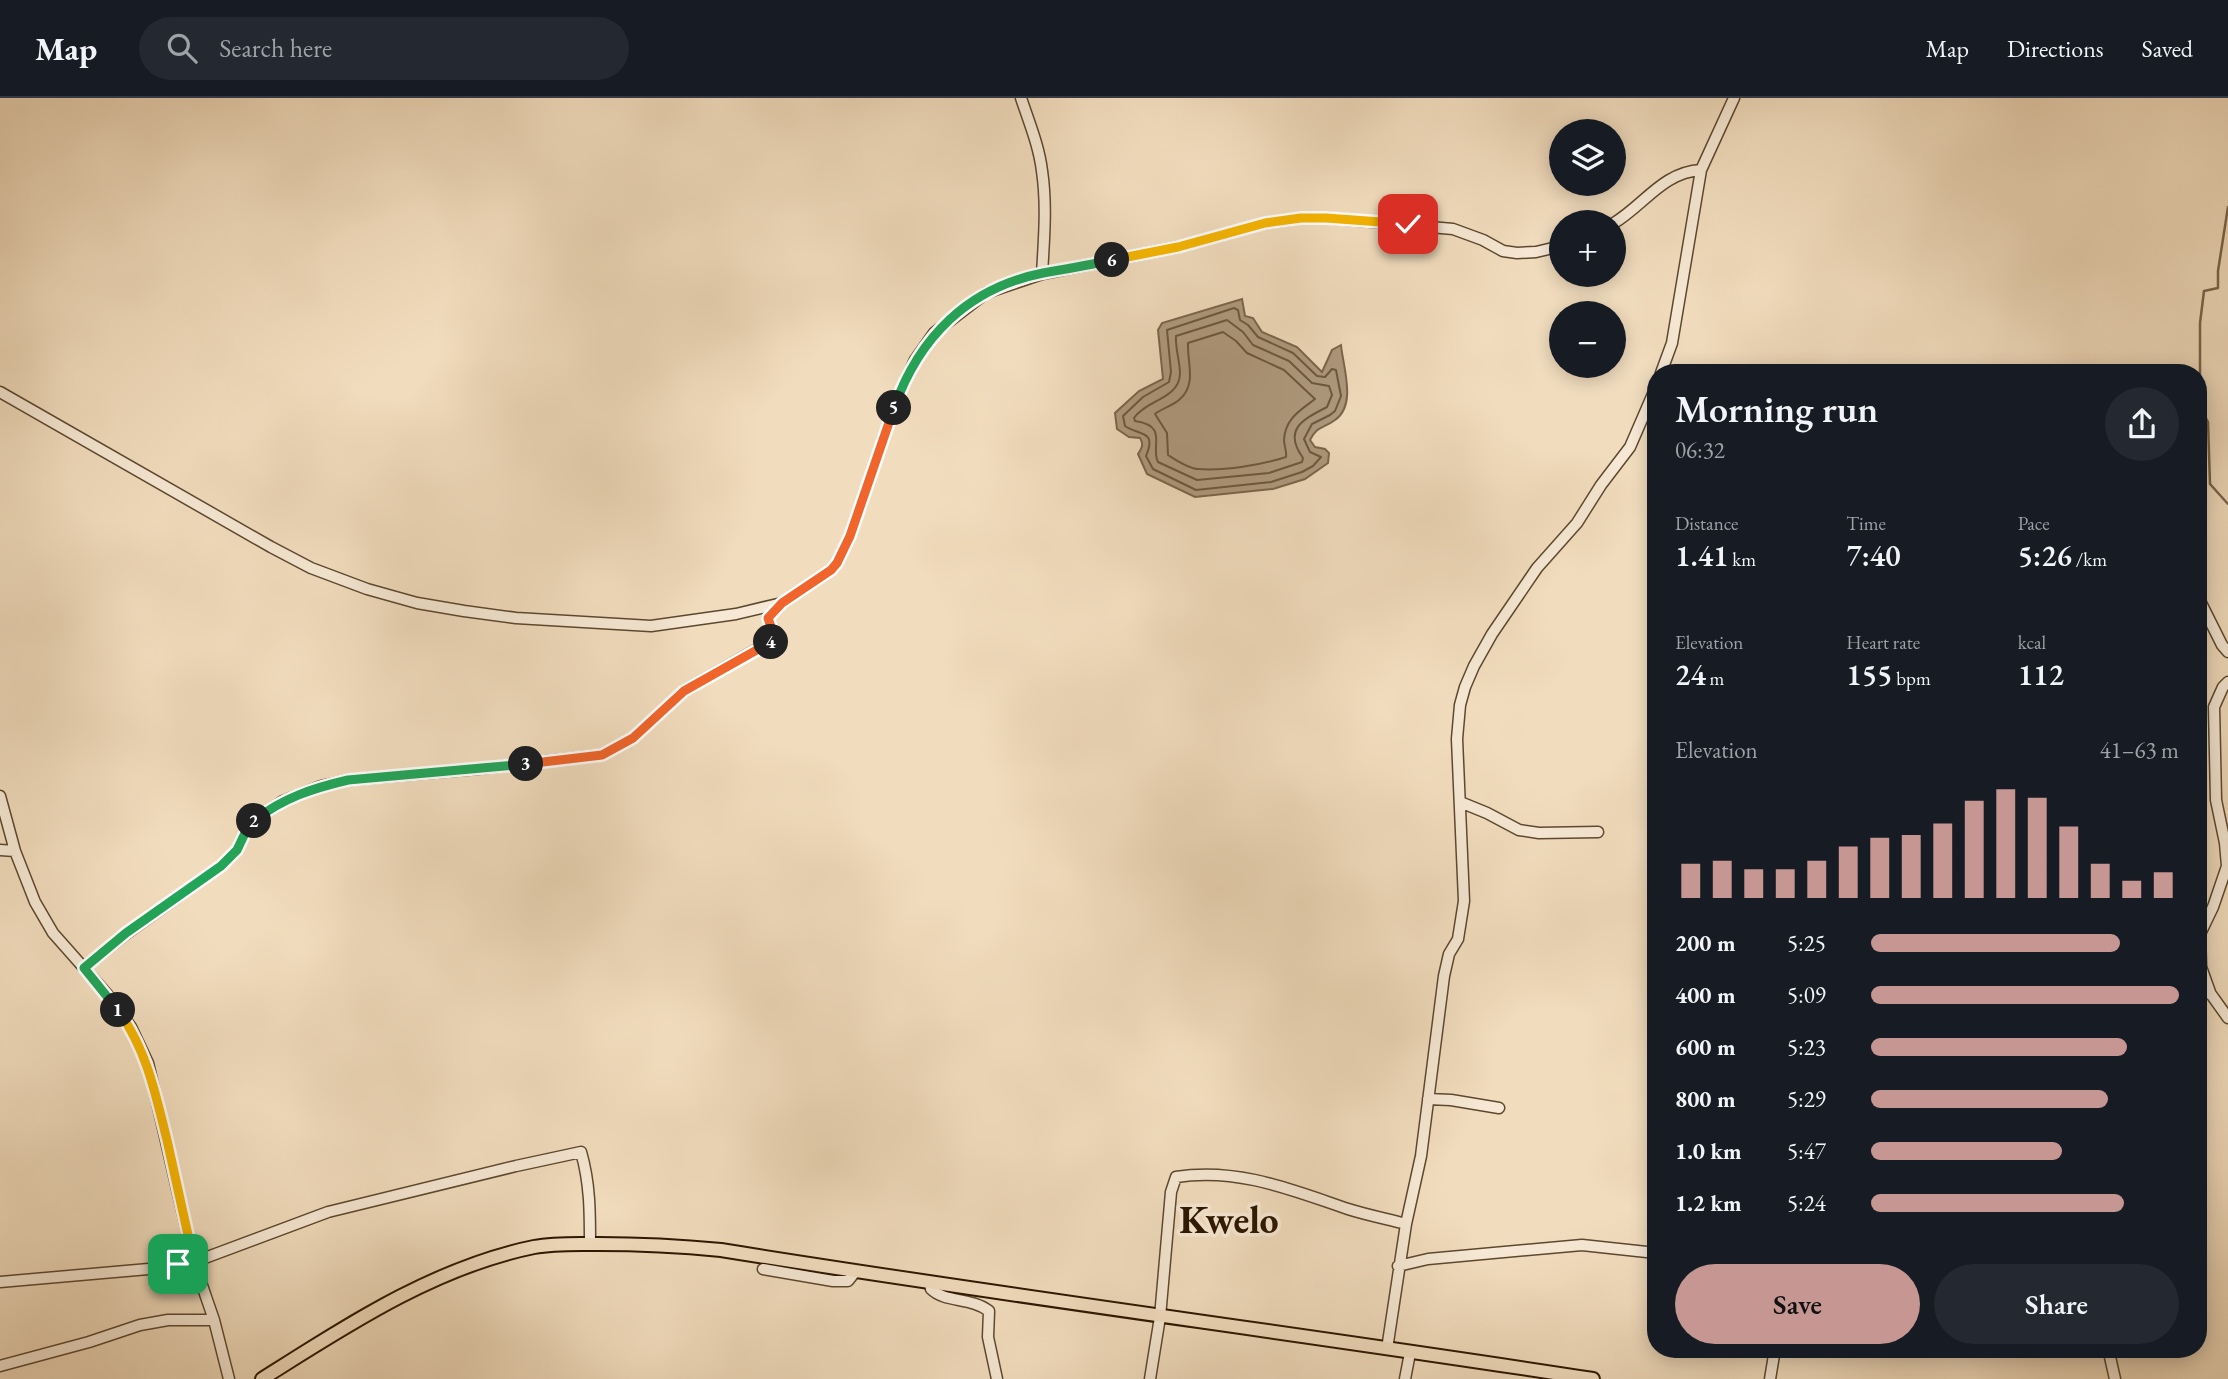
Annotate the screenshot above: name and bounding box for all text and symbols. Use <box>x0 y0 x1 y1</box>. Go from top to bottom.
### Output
search box <box>139 17 629 80</box>
text: Map <box>35 27 97 70</box>
icon: search <box>163 29 201 67</box>
text: Search here <box>219 31 332 65</box>
text: Map <box>1926 33 1969 64</box>
text: Directions <box>2007 33 2104 64</box>
text: Saved <box>2142 33 2193 64</box>
map controls <box>1549 119 1626 378</box>
button: layers <box>1549 119 1626 196</box>
pin <box>1378 194 1438 254</box>
icon: check <box>1389 205 1427 243</box>
button: + <box>1549 210 1626 287</box>
pin: 6 <box>1094 242 1130 278</box>
text: 6 <box>1106 247 1117 272</box>
button: − <box>1549 301 1626 378</box>
text: Morning run <box>1675 384 1878 433</box>
button: share <box>2105 387 2179 461</box>
pin: 5 <box>876 390 912 426</box>
text: 5 <box>888 395 899 420</box>
text: 06:32 <box>1675 435 1725 465</box>
text: Distance <box>1675 511 1738 536</box>
text: Time <box>1846 511 1886 536</box>
text: Pace <box>2018 511 2050 536</box>
text: 1.41 <box>1675 536 1728 575</box>
text: 7:40 <box>1846 536 1901 575</box>
text: 5:26 <box>2018 536 2072 575</box>
text: km <box>1728 547 1756 572</box>
text: /km <box>2072 547 2107 572</box>
pin: 4 <box>754 624 788 660</box>
text: 4 <box>765 629 776 654</box>
text: Elevation <box>1675 630 1743 655</box>
text: Heart rate <box>1846 630 1920 655</box>
text: kcal <box>2018 630 2046 655</box>
text: 24 <box>1675 655 1706 694</box>
text: 155 <box>1846 655 1893 694</box>
text: 112 <box>2018 655 2064 694</box>
text: m <box>1706 666 1724 691</box>
text: bpm <box>1893 666 1931 691</box>
text: Elevation <box>1675 735 1758 765</box>
text: 41–63 m <box>2100 735 2179 765</box>
pin: 3 <box>508 746 544 782</box>
text: 3 <box>520 751 531 776</box>
pin: 2 <box>236 804 272 838</box>
text: 2 <box>248 808 259 833</box>
text: 200 m <box>1675 928 1736 958</box>
text: 5:25 <box>1787 928 1826 958</box>
text: 400 m <box>1675 980 1736 1010</box>
text: 5:09 <box>1787 980 1826 1010</box>
pin: 1 <box>100 992 136 1028</box>
text: 1 <box>112 997 123 1022</box>
text: 600 m <box>1675 1032 1736 1062</box>
text: 5:23 <box>1787 1032 1826 1062</box>
text: 800 m <box>1675 1084 1736 1114</box>
text: 5:29 <box>1787 1084 1826 1114</box>
text: 1.0 km <box>1675 1136 1742 1166</box>
text: 5:47 <box>1787 1136 1826 1166</box>
text: 1.2 km <box>1675 1188 1742 1218</box>
text: 5:24 <box>1787 1188 1826 1218</box>
district label: Kwelo <box>1179 1195 1279 1244</box>
pin <box>148 1234 208 1294</box>
icon: arrive <box>159 1245 197 1283</box>
button: Save <box>1675 1264 1920 1344</box>
button: Share <box>1934 1264 2179 1344</box>

